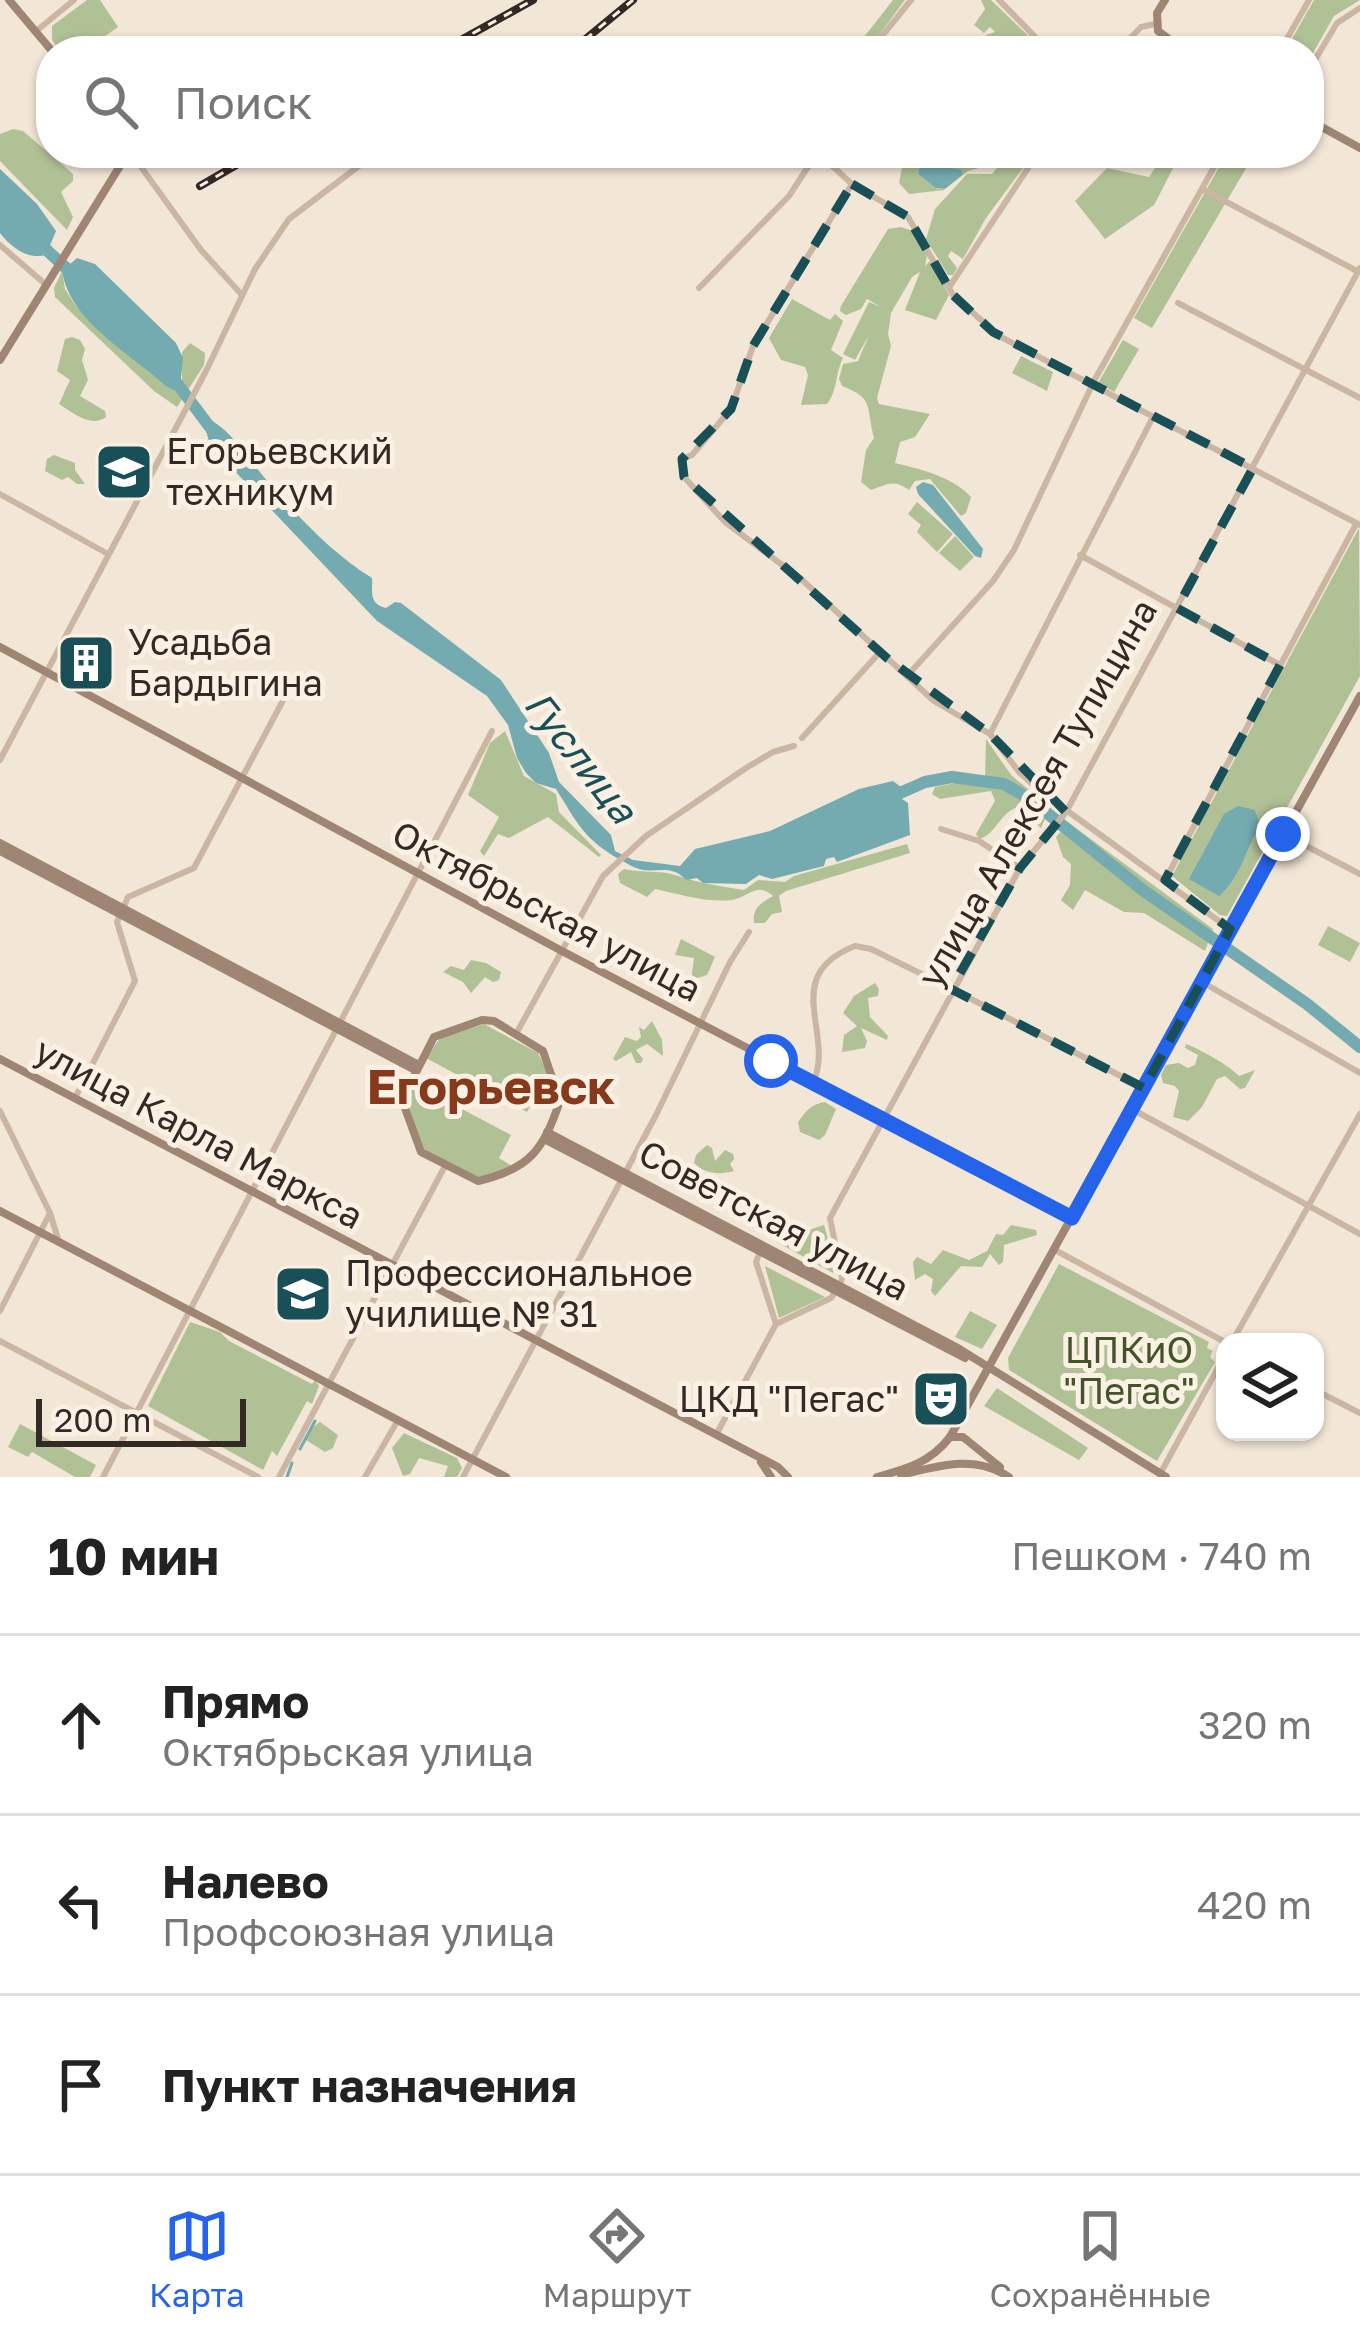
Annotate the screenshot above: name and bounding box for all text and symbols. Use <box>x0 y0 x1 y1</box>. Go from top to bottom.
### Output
search box <box>36 36 1324 168</box>
icon: search <box>78 69 144 135</box>
text: Поиск <box>174 75 313 129</box>
place label: Егорьевский техникум <box>166 429 393 513</box>
school or university icon: Егорьевский техникум <box>93 441 155 503</box>
street label: улица Алексея Тупицина <box>908 591 1165 994</box>
place label: Усадьба Бардыгина <box>128 620 323 704</box>
building icon: Усадьба Бардыгина <box>55 632 117 694</box>
water label: Гуслица <box>515 681 649 833</box>
route end <box>1256 807 1310 861</box>
street label: Октябрьская улица <box>386 811 709 1010</box>
street label: улица Карла Маркса <box>28 1028 371 1237</box>
route start <box>744 1034 798 1088</box>
district label: Егорьевск <box>367 1057 615 1115</box>
street label: Советская улица <box>632 1130 917 1309</box>
place label: Профессиональное училище № 31 <box>345 1251 693 1335</box>
school or university icon: Профессиональное училище № 31 <box>272 1263 334 1325</box>
park label: ЦПКиО "Пегас" <box>1063 1328 1195 1412</box>
map controls <box>1216 1333 1324 1441</box>
button: layers <box>1216 1333 1324 1441</box>
theatre icon: ЦКД "Пегас" <box>910 1368 972 1430</box>
place label: ЦКД "Пегас" <box>679 1377 899 1420</box>
scale bar <box>36 1393 246 1446</box>
text: 200 m <box>54 1400 152 1439</box>
text: 10 мин <box>48 1525 219 1586</box>
text: Пешком · 740 m <box>1011 1532 1312 1579</box>
text: Прямо <box>162 1674 309 1728</box>
icon: ahead <box>48 1692 114 1758</box>
text: 320 m <box>1198 1701 1312 1748</box>
text: Октябрьская улица <box>162 1728 534 1775</box>
text: Налево <box>162 1854 329 1908</box>
icon: left <box>48 1872 114 1938</box>
text: 420 m <box>1197 1881 1312 1928</box>
text: Профсоюзная улица <box>162 1908 555 1955</box>
icon: arrive <box>48 2052 114 2118</box>
text: Пункт назначения <box>162 2058 577 2112</box>
tab: Карта <box>149 2203 245 2314</box>
tab: Маршрут <box>543 2203 692 2314</box>
tab: Сохранённые <box>990 2203 1211 2314</box>

